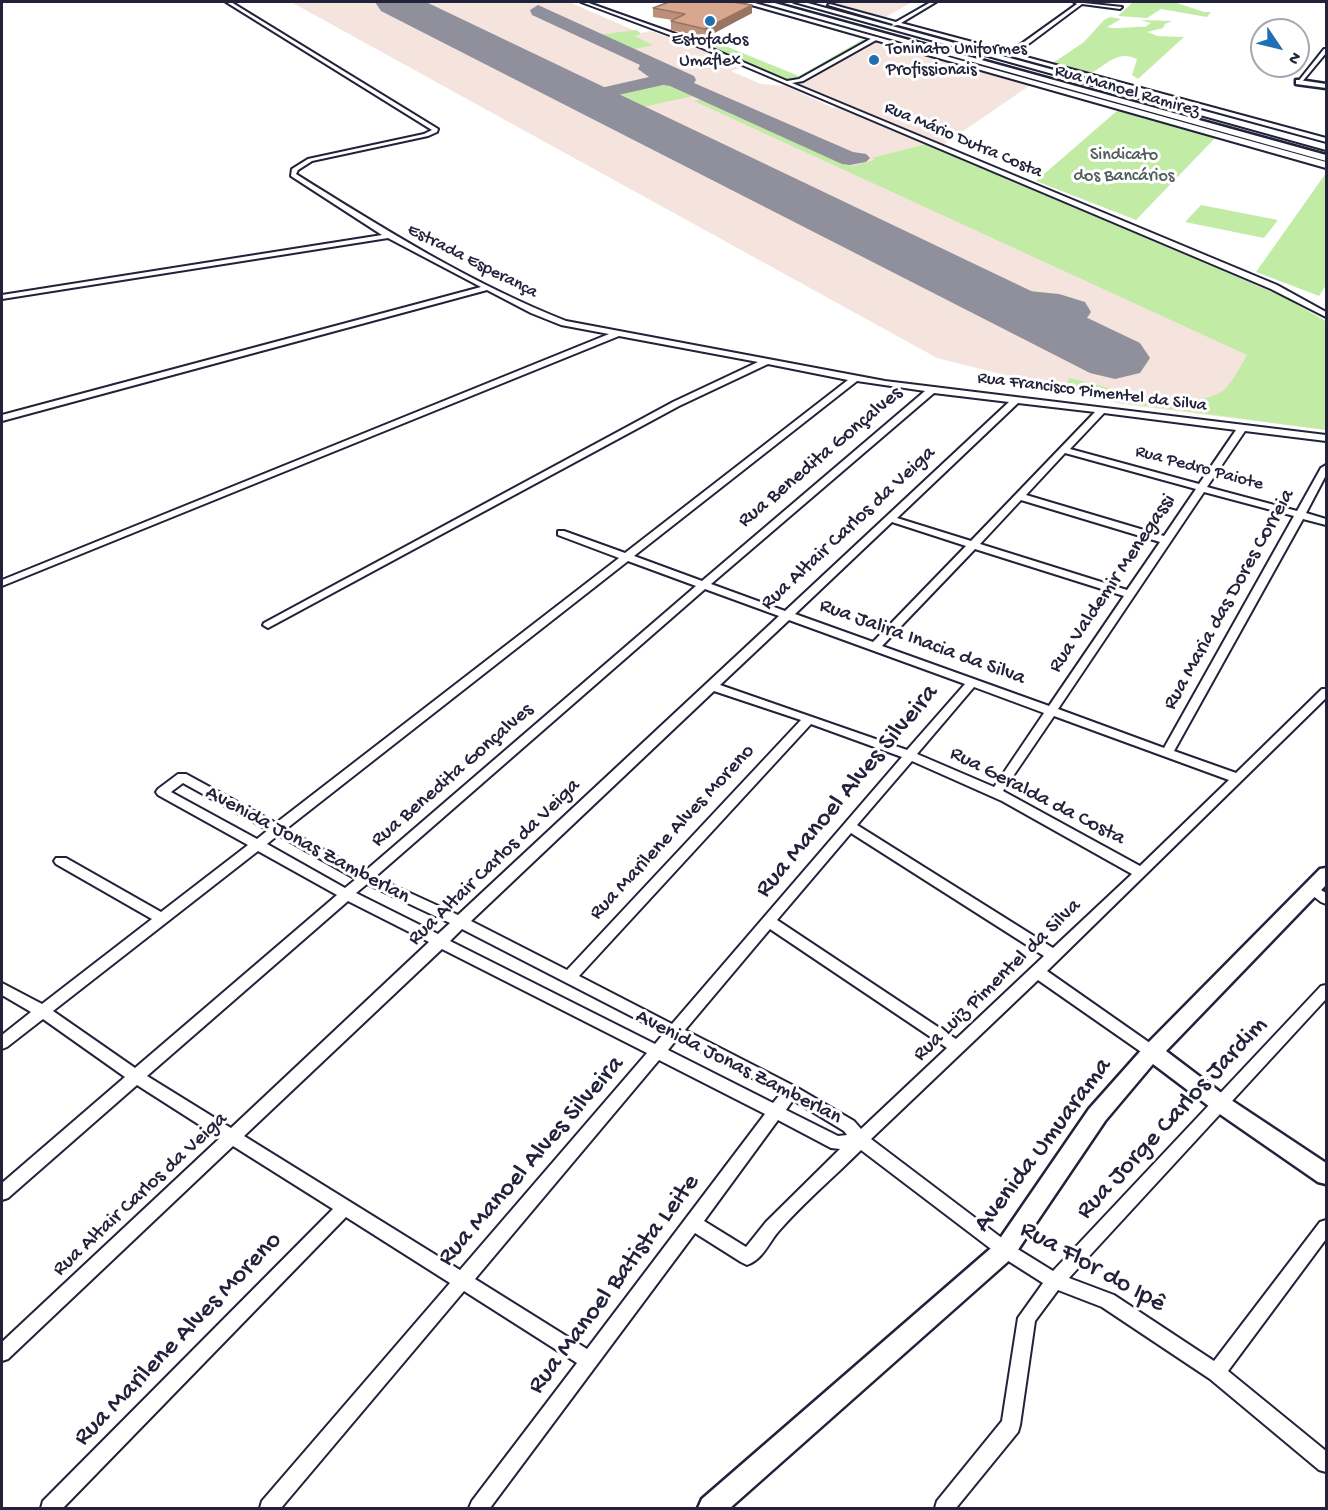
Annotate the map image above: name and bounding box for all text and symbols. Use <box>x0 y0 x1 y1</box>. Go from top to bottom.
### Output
marker: Estofados Umaflex <box>703 14 717 28</box>
north arrow <box>1250 18 1310 78</box>
place label: Estofados Umaflex <box>672 30 748 72</box>
place label: Toninato Uniformes Profissionais <box>886 39 1027 82</box>
text: N <box>1283 48 1304 67</box>
marker: Toninato Uniformes Profissionais <box>867 53 881 67</box>
street label: Rua Manoel Ramirez <box>1052 61 1202 123</box>
street label: Rua Mário Dutra Costa <box>881 98 1045 184</box>
park label: Sindicato dos Bancários <box>1074 145 1174 188</box>
street label: Estrada Esperança <box>403 220 541 304</box>
street label: Rua Francisco Pimentel da Silva <box>976 368 1208 418</box>
street label: Rua Benedita Gonçalves <box>733 382 909 534</box>
street label: Rua Altair Carlos da Veiga <box>756 441 942 617</box>
street label: Rua Pedro Paiote <box>1133 442 1265 496</box>
street label: Rua Maria das Dores Correia <box>1159 485 1301 715</box>
street label: Rua Valdemir Menegassi <box>1044 490 1182 678</box>
street label: Rua Jalira Inacia da Silva <box>816 594 1028 692</box>
street label: Rua Manoel Alves Silveira <box>750 679 946 905</box>
street label: Rua Benedita Gonçalves <box>367 698 539 854</box>
street label: Rua Marilene Alves Moreno <box>585 740 761 926</box>
street label: Rua Geralda da Costa <box>945 742 1129 852</box>
street label: Rua Altair Carlos da Veiga <box>404 774 586 952</box>
street label: Avenida Jonas Zamberlan <box>200 781 414 911</box>
street label: Rua Luiz Pimentel da Silva <box>909 894 1087 1068</box>
street label: Avenida Jonas Zamberlan <box>631 1005 845 1131</box>
street label: Rua Jorge Carlos Jardim <box>1071 1011 1275 1227</box>
street label: Rua Manoel Alves Silveira <box>432 1050 632 1274</box>
street label: Avenida Umuarama <box>968 1052 1120 1240</box>
street label: Rua Altair Carlos da Veiga <box>48 1107 234 1283</box>
street label: Rua Manoel Batista Leite <box>522 1169 708 1401</box>
street label: Rua Flor do Ipê <box>1014 1215 1170 1321</box>
street label: Rua Marilene Alves Moreno <box>68 1226 290 1454</box>

